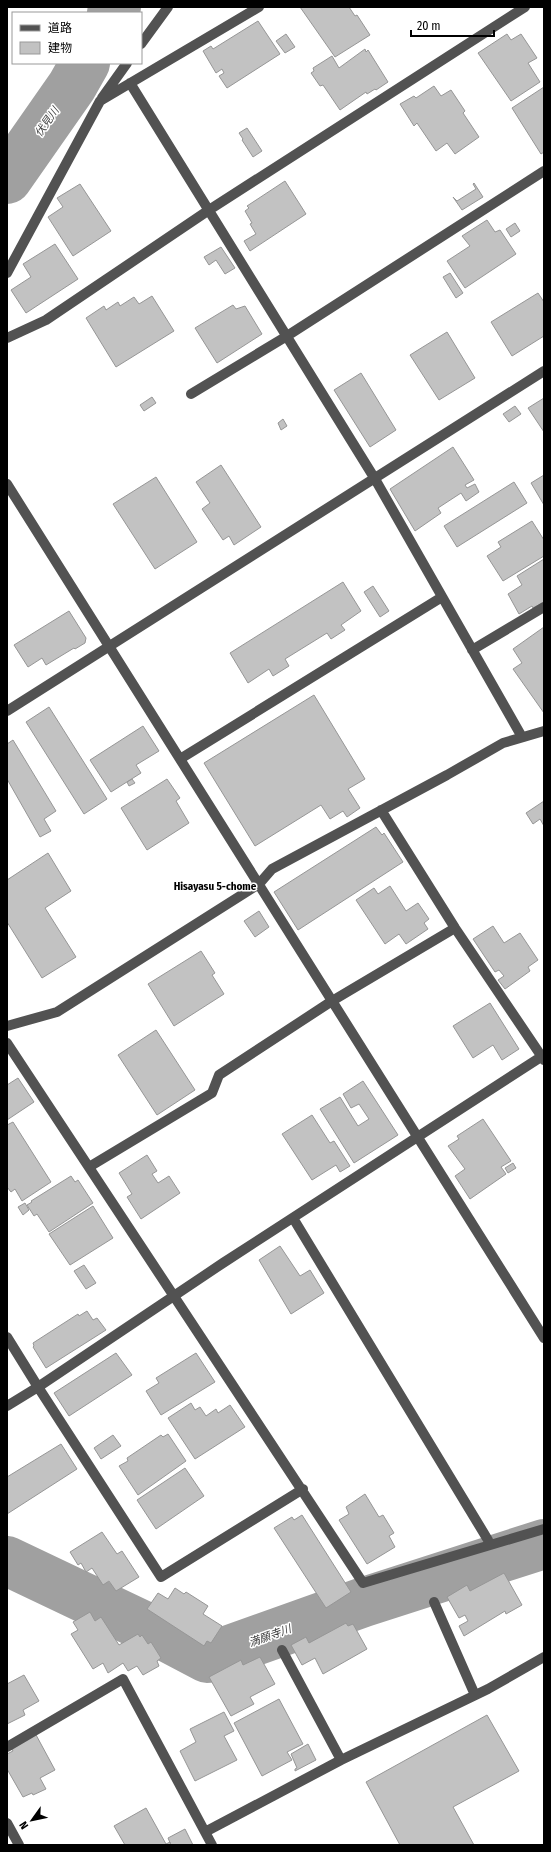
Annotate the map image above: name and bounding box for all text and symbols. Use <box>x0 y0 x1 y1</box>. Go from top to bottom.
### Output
legend <box>12 12 142 64</box>
scale bar <box>411 12 494 38</box>
text: 20 m <box>417 19 441 33</box>
text: 道路 <box>48 21 72 35</box>
text: 建物 <box>48 41 72 55</box>
water label: 伏見川 <box>32 104 62 139</box>
district label: Hisayasu 5-chome <box>174 880 257 893</box>
water label: 満願寺川 <box>247 1622 294 1650</box>
north arrow <box>12 1800 52 1840</box>
text: N <box>17 1819 31 1831</box>

